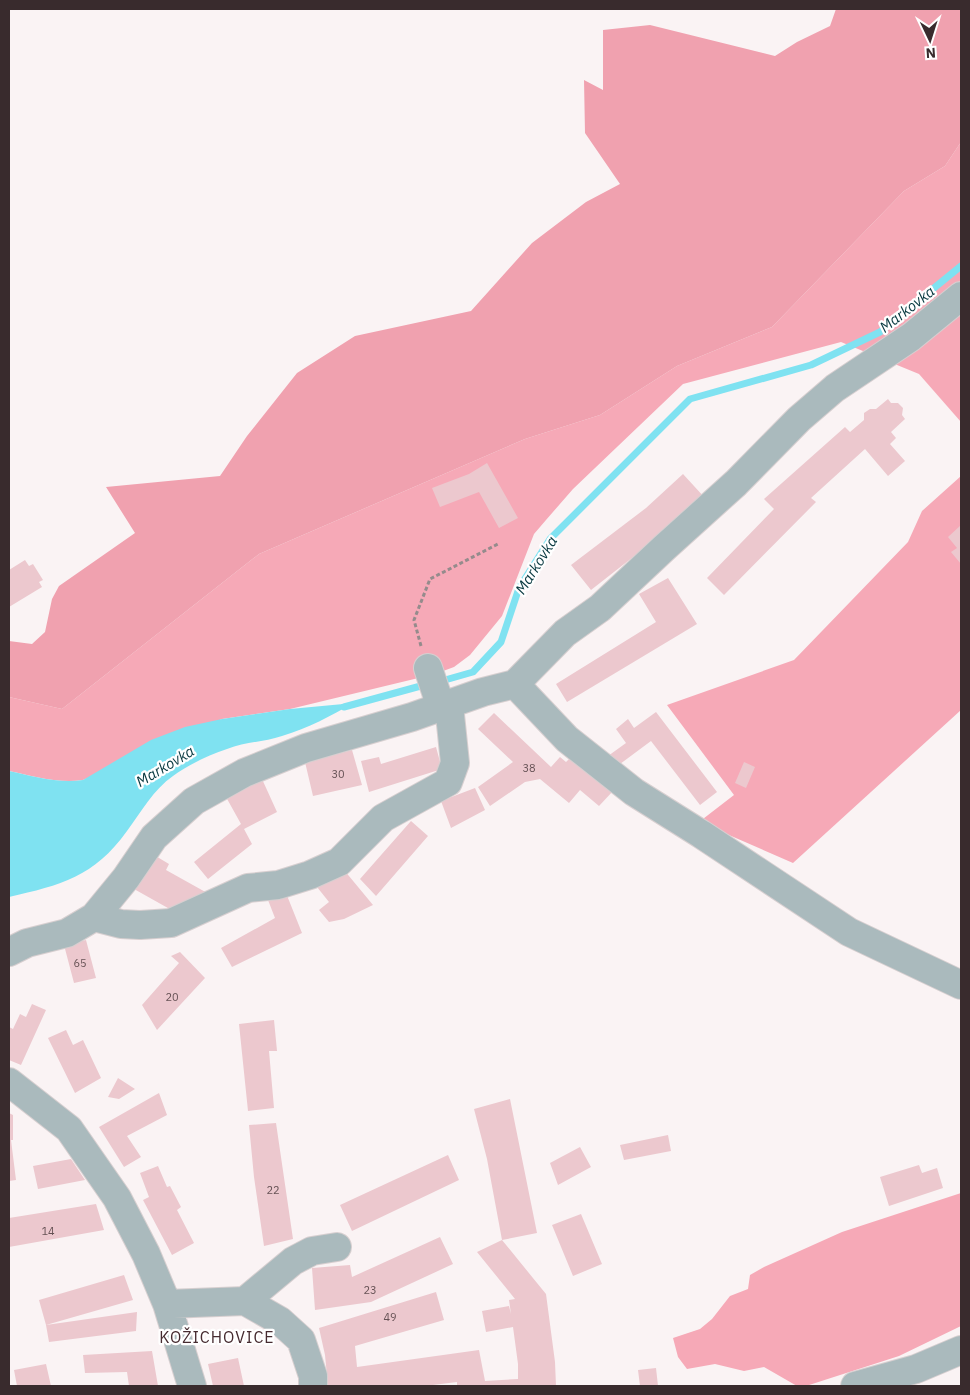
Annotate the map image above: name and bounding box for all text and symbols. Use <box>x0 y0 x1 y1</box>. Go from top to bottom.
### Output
north arrow <box>905 15 955 65</box>
text: N <box>925 44 937 62</box>
water label: Markovka <box>876 281 939 336</box>
water label: Markovka <box>511 532 561 598</box>
water label: Markovka <box>132 741 198 791</box>
house number: 38 <box>522 761 536 775</box>
house number: 30 <box>331 767 345 781</box>
house number: 65 <box>73 956 87 970</box>
house number: 20 <box>165 990 179 1004</box>
house number: 22 <box>266 1183 280 1197</box>
house number: 14 <box>41 1224 55 1238</box>
house number: 23 <box>363 1283 377 1297</box>
house number: 49 <box>383 1310 397 1324</box>
district label: KOŽICHOVICE <box>159 1327 275 1347</box>

